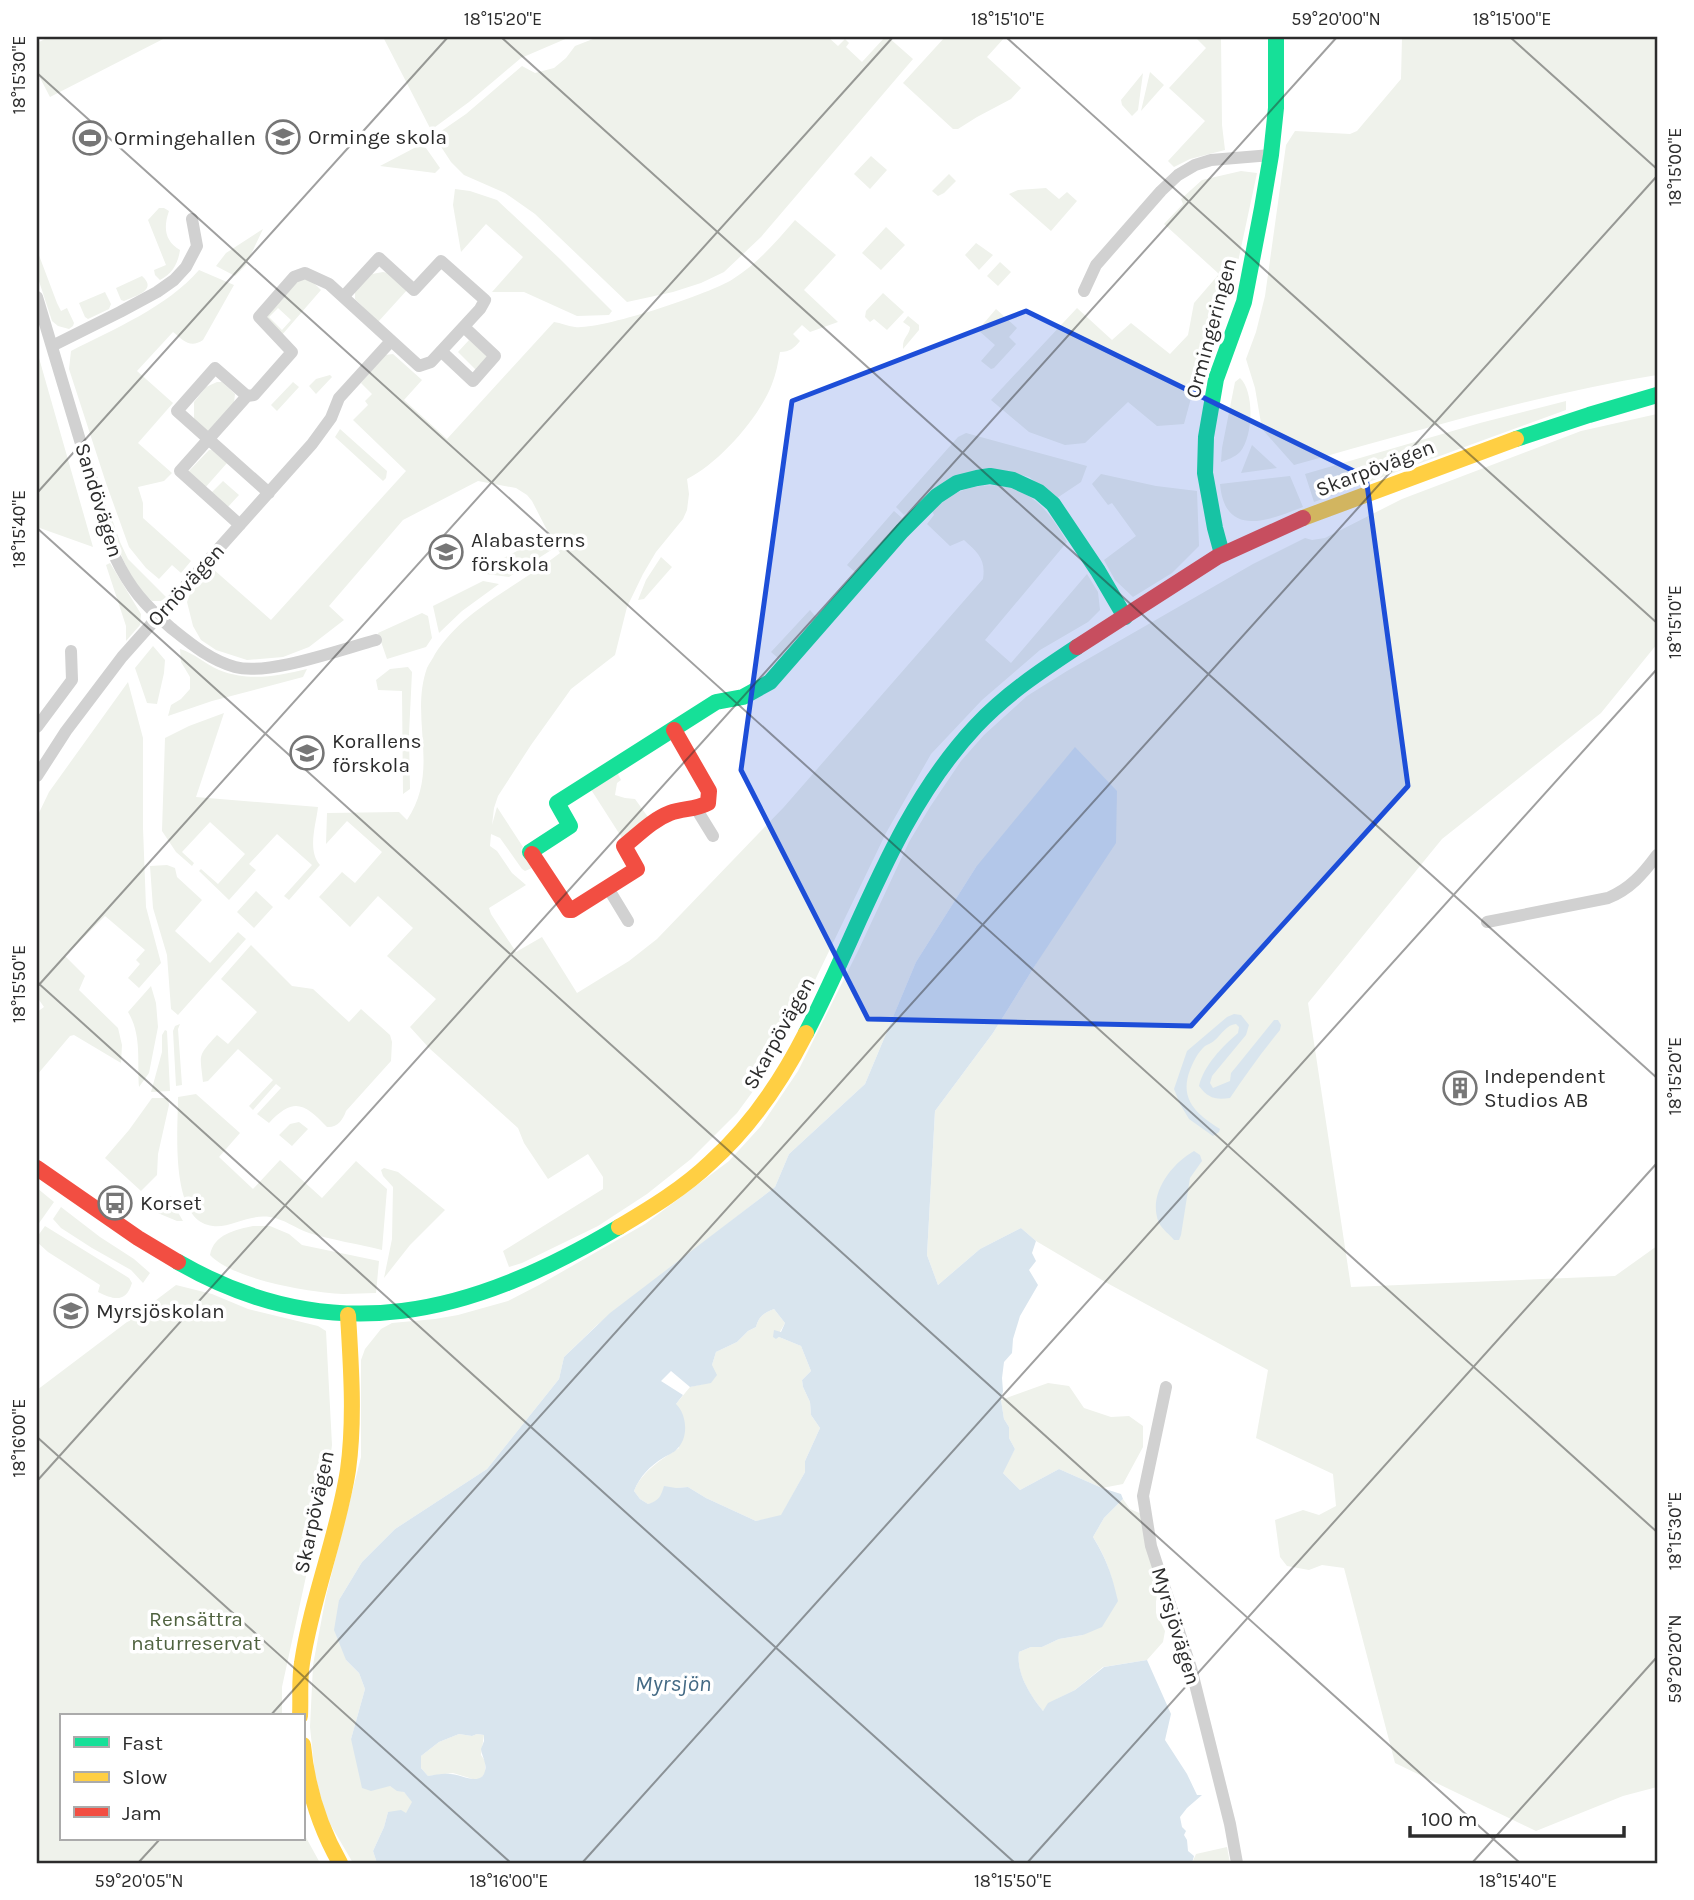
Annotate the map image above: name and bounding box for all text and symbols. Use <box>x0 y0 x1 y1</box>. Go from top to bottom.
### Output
text: 18°15'20"E <box>464 8 542 30</box>
text: 18°15'10"E <box>971 8 1045 30</box>
text: 59°20'00"N <box>1291 8 1381 30</box>
text: 18°15'00"E <box>1473 8 1551 30</box>
text: 18°15'30"E <box>8 36 30 114</box>
school or university icon: Orminge skola <box>264 118 302 156</box>
sports icon: Ormingehallen <box>71 119 109 157</box>
place label: Orminge skola <box>308 125 447 149</box>
place label: Ormingehallen <box>114 126 256 150</box>
text: 18°15'00"E <box>1664 128 1686 206</box>
street label: Ormingeringen <box>1181 255 1241 401</box>
street label: Skarpövägen <box>1312 434 1438 502</box>
street label: Sandövägen <box>70 440 128 560</box>
text: 18°15'40"E <box>8 490 30 568</box>
place label: Alabasterns förskola <box>471 528 586 576</box>
school or university icon: Alabasterns förskola <box>427 533 465 571</box>
street label: Ornövägen <box>143 539 229 631</box>
text: 18°15'10"E <box>1664 585 1686 659</box>
place label: Korallens förskola <box>332 729 422 777</box>
school or university icon: Korallens förskola <box>288 734 326 772</box>
text: 18°15'50"E <box>8 945 30 1023</box>
street label: Skarpövägen <box>738 973 820 1093</box>
text: 18°15'20"E <box>1664 1037 1686 1115</box>
place label: Independent Studios AB <box>1484 1064 1605 1112</box>
building icon: Independent Studios AB <box>1441 1069 1479 1107</box>
bus stop icon: Korset <box>96 1184 134 1222</box>
place label: Korset <box>140 1191 202 1215</box>
school or university icon: Myrsjöskolan <box>52 1292 90 1330</box>
place label: Myrsjöskolan <box>96 1299 225 1323</box>
text: 18°16'00"E <box>8 1399 30 1477</box>
street label: Skarpövägen <box>289 1448 339 1576</box>
text: 18°15'30"E <box>1664 1492 1686 1570</box>
street label: Myrsjövägen <box>1147 1564 1205 1688</box>
park label: Rensättra naturreservat <box>131 1607 261 1655</box>
text: 59°20'20"N <box>1664 1614 1686 1704</box>
water label: Myrsjön <box>635 1670 711 1697</box>
legend <box>60 1714 304 1840</box>
text: Fast <box>122 1731 163 1755</box>
text: Slow <box>122 1765 167 1789</box>
scale bar <box>1410 1795 1624 1839</box>
text: Jam <box>122 1801 162 1825</box>
text: 100 m <box>1421 1807 1478 1831</box>
text: 59°20'05"N <box>95 1870 183 1892</box>
text: 18°16'00"E <box>470 1870 548 1892</box>
text: 18°15'50"E <box>974 1870 1052 1892</box>
text: 18°15'40"E <box>1479 1870 1557 1892</box>

